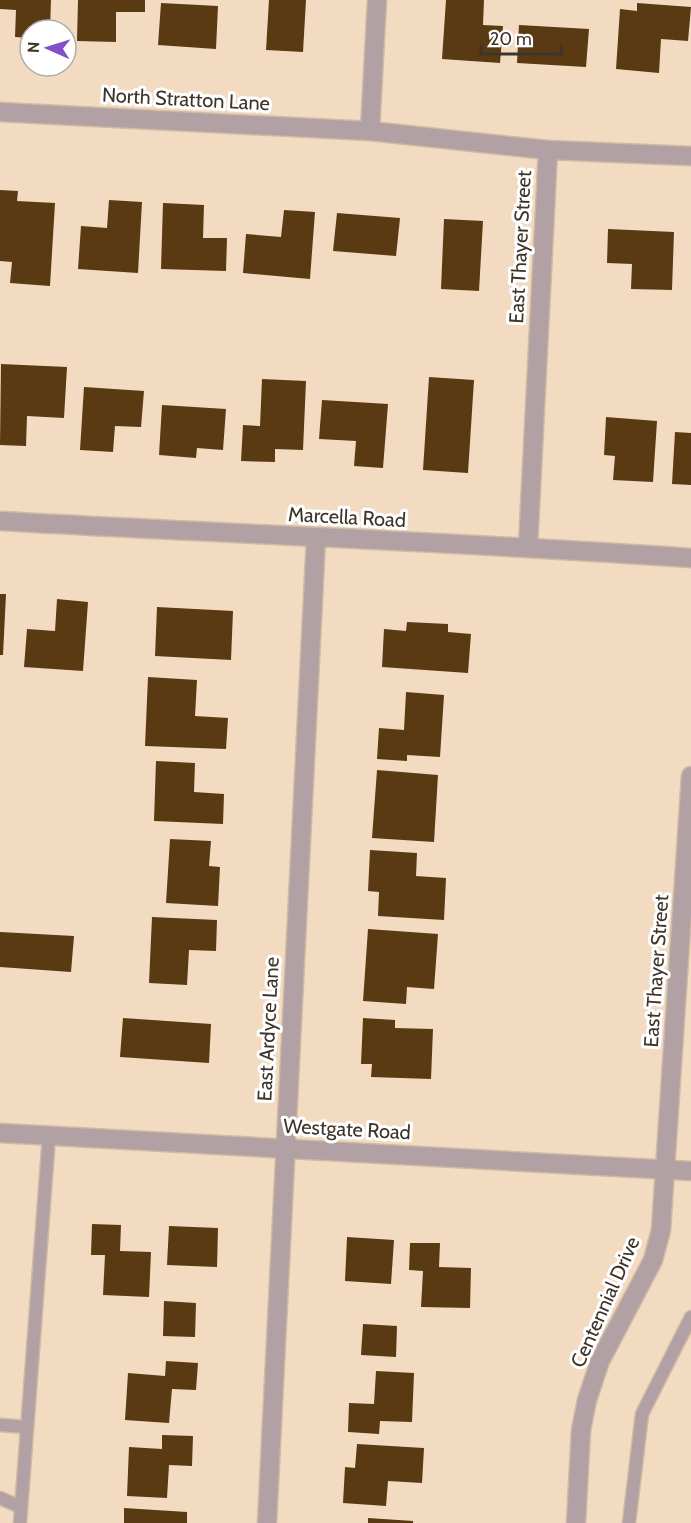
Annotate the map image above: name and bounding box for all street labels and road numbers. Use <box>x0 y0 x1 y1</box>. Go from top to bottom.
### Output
street label: North Stratton Lane <box>101 83 271 115</box>
street label: East Thayer Street <box>504 170 536 324</box>
street label: Marcella Road <box>288 502 406 532</box>
street label: East Thayer Street <box>639 894 673 1048</box>
street label: East Ardyce Lane <box>252 956 284 1102</box>
street label: Westgate Road <box>283 1114 411 1144</box>
street label: Centennial Drive <box>565 1233 645 1371</box>

